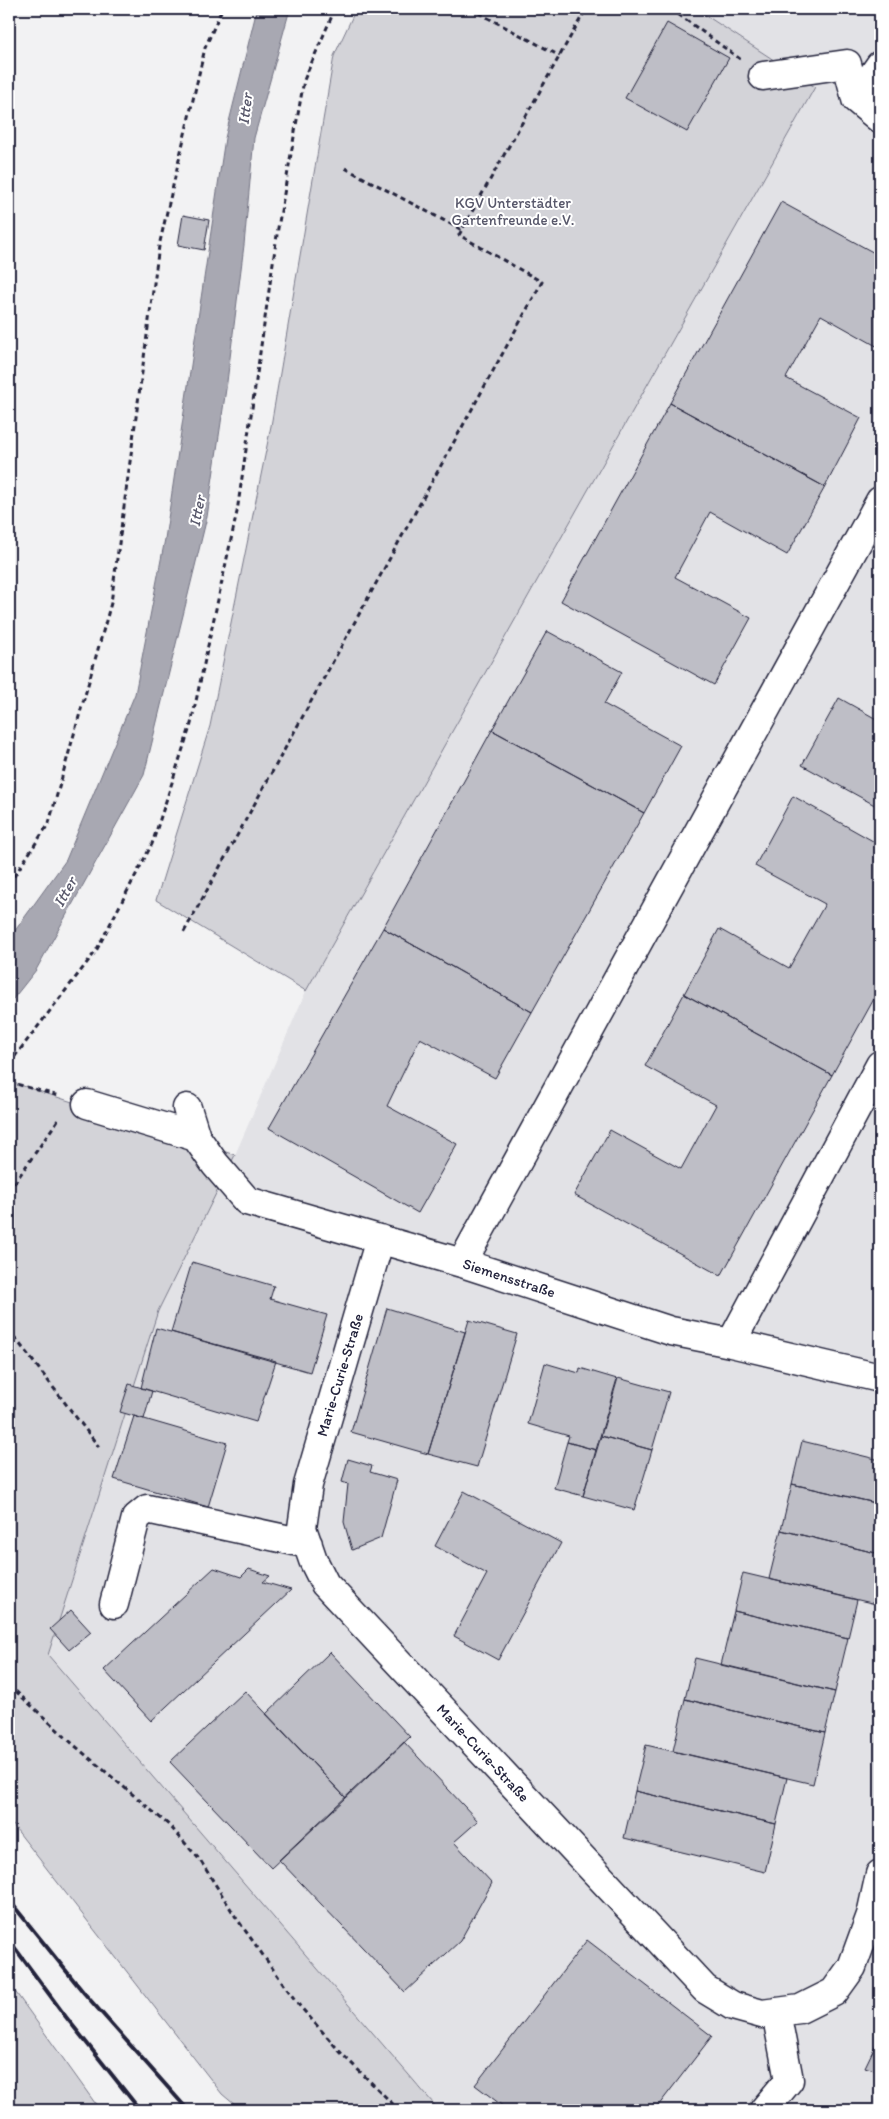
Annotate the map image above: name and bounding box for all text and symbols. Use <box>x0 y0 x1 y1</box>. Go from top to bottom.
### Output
water label: Itter <box>234 91 257 126</box>
park label: KGV Unterstädter Gartenfreunde e.V. <box>452 194 574 229</box>
water label: Itter <box>185 492 210 528</box>
water label: Itter <box>49 872 82 910</box>
street label: Siemensstraße <box>460 1255 558 1301</box>
street label: Marie-Curie-Straße <box>313 1311 367 1439</box>
street label: Marie-Curie-Straße <box>433 1700 533 1806</box>

